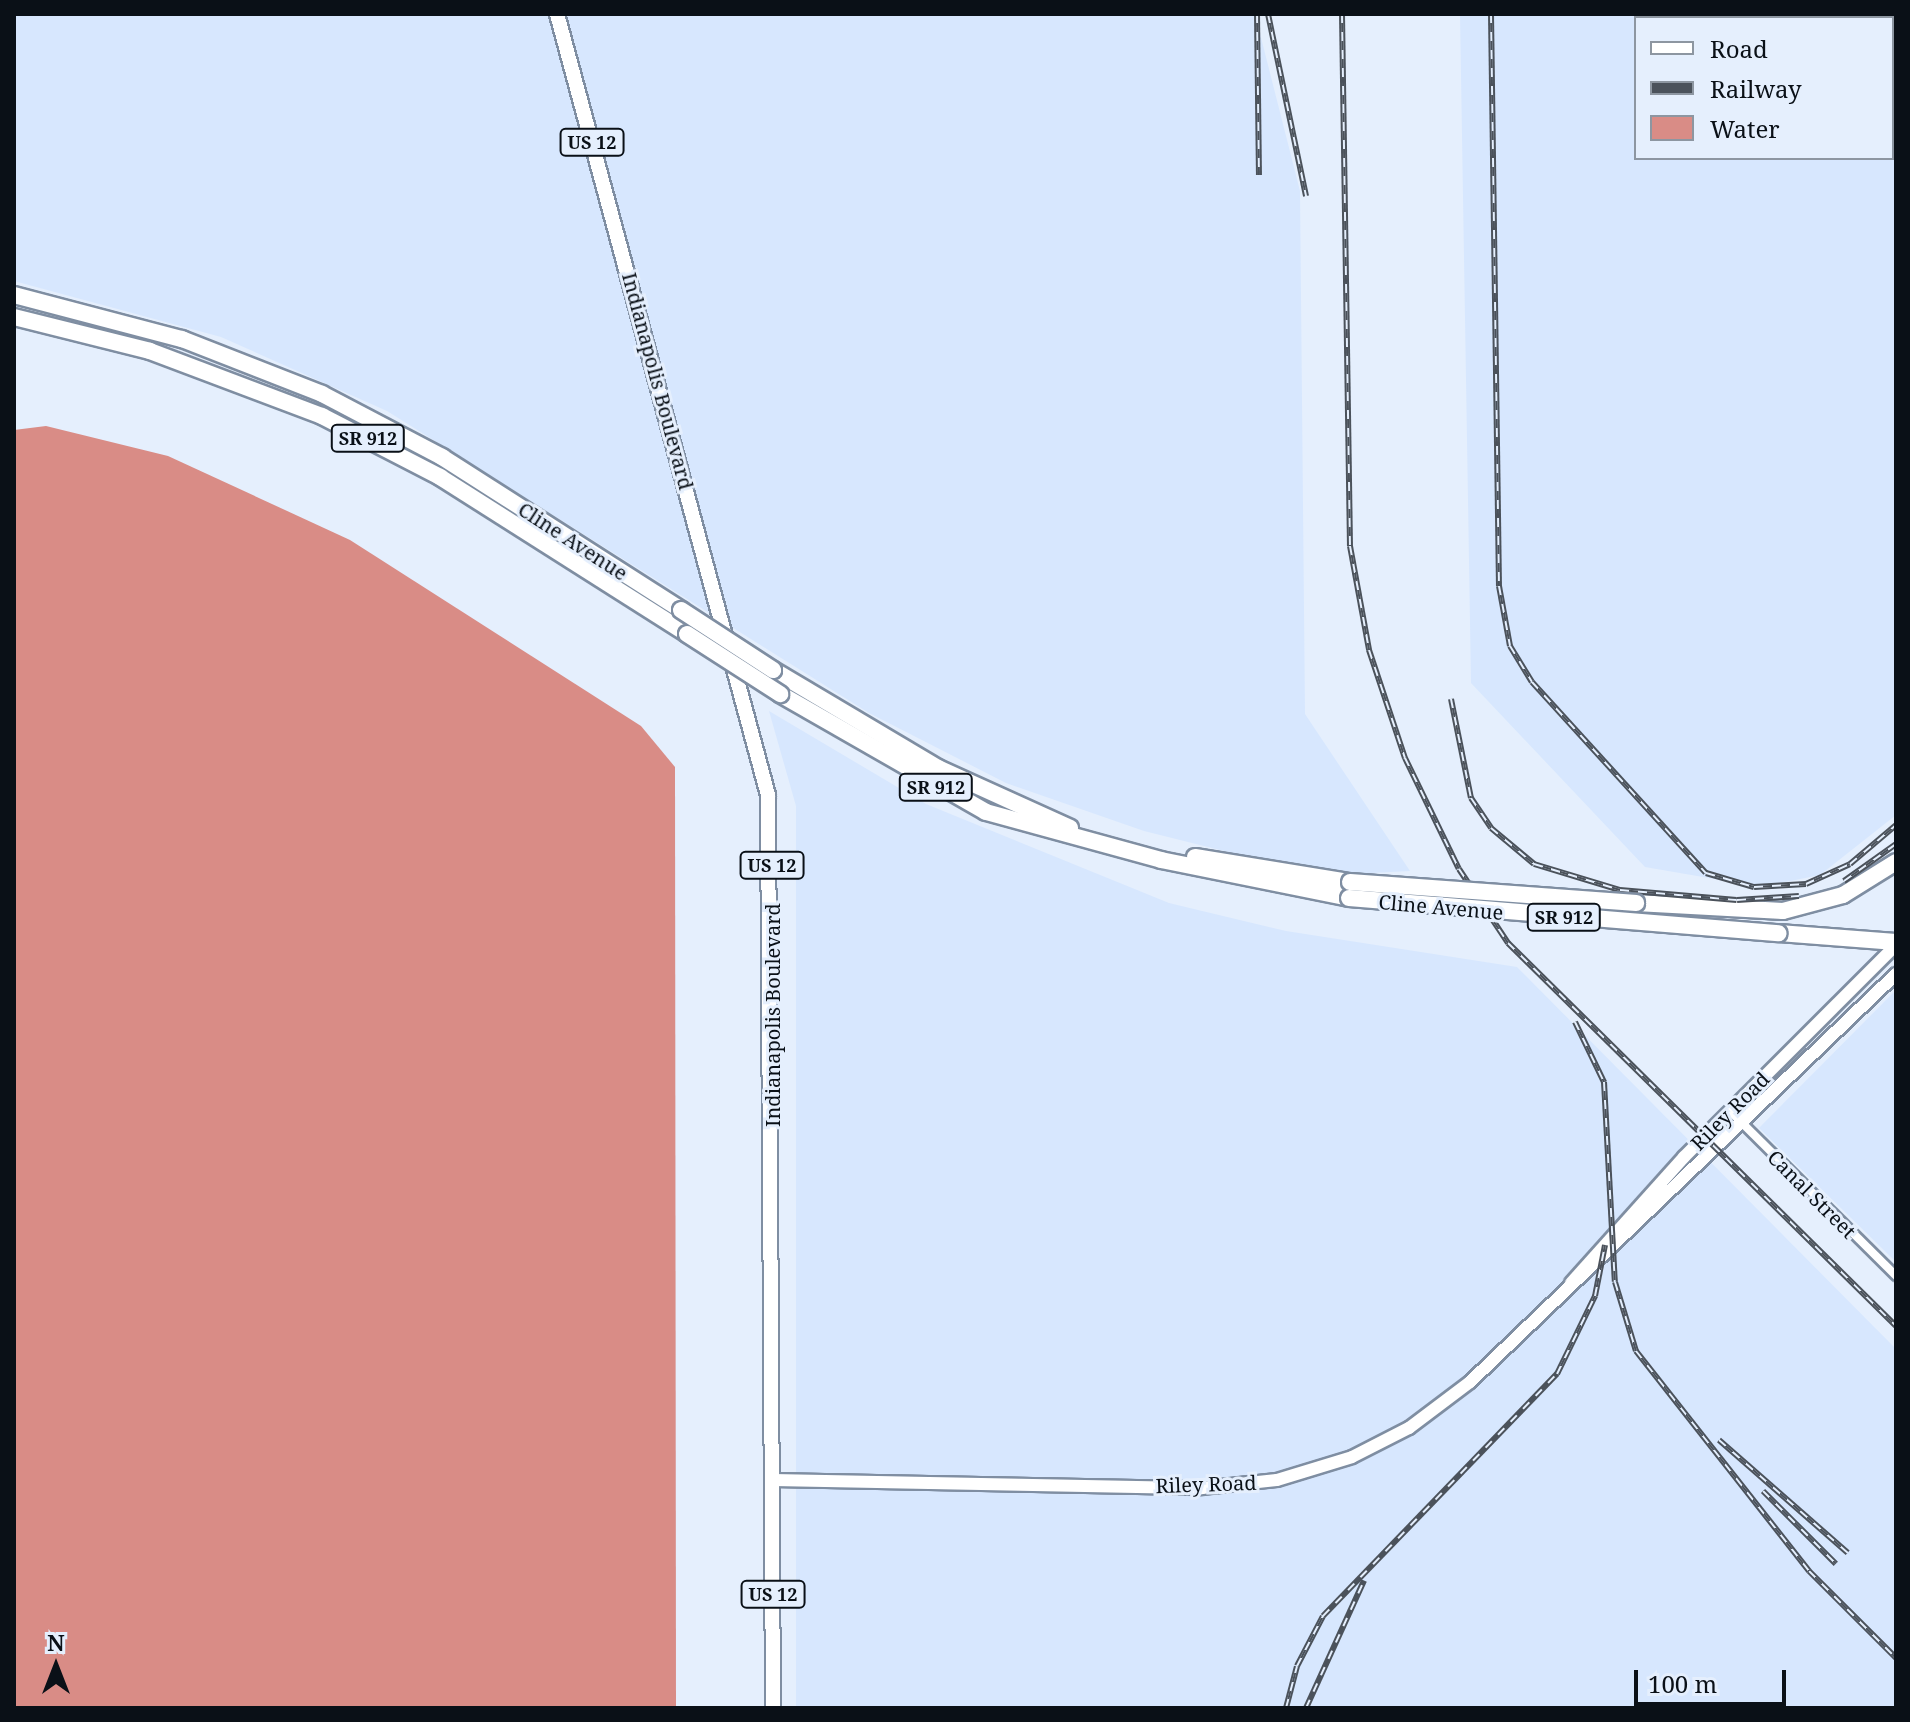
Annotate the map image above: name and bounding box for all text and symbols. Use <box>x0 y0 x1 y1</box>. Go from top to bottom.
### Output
legend <box>1634 16 1894 160</box>
text: Road <box>1710 32 1768 65</box>
text: Railway <box>1710 72 1802 105</box>
text: Water <box>1710 112 1780 145</box>
road number: US 12 <box>558 128 626 156</box>
street label: Indianapolis Boulevard <box>617 270 699 492</box>
road number: SR 912 <box>330 424 406 452</box>
street label: Cline Avenue <box>514 497 632 585</box>
road number: SR 912 <box>898 773 974 801</box>
road number: US 12 <box>738 851 806 879</box>
street label: Cline Avenue <box>1378 890 1504 924</box>
street label: Indianapolis Boulevard <box>760 903 784 1127</box>
road number: SR 912 <box>1526 903 1602 931</box>
street label: Riley Road <box>1686 1067 1774 1155</box>
street label: Canal Street <box>1763 1145 1861 1243</box>
street label: Riley Road <box>1155 1470 1257 1498</box>
road number: US 12 <box>739 1580 807 1608</box>
north arrow <box>16 1626 96 1706</box>
text: N <box>47 1627 65 1657</box>
scale bar <box>1638 1654 1790 1704</box>
text: 100 m <box>1648 1667 1717 1700</box>

